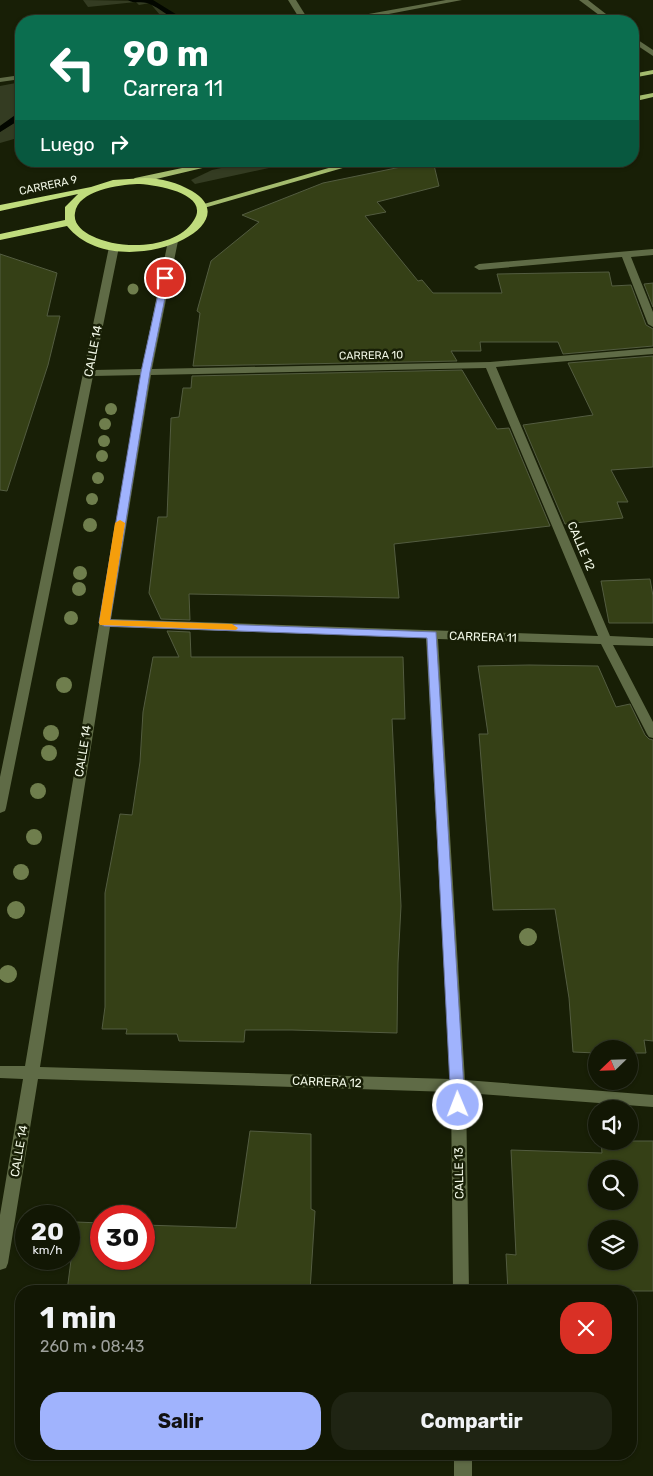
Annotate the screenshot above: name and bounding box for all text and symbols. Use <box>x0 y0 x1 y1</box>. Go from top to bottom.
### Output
text: 90 m <box>123 33 209 75</box>
icon: left <box>40 35 105 100</box>
text: Carrera 11 <box>123 75 223 102</box>
icon: right <box>105 130 133 158</box>
text: Luego <box>40 133 95 156</box>
street label: CARRERA 9 <box>18 173 78 198</box>
pin <box>144 257 186 299</box>
icon: arrive <box>151 264 179 292</box>
street label: CALLE 14 <box>81 323 105 378</box>
street label: CARRERA 10 <box>339 348 403 363</box>
street label: CALLE 12 <box>564 519 598 573</box>
street label: CARRERA 11 <box>449 629 517 645</box>
street label: CALLE 14 <box>72 724 94 778</box>
north arrow <box>588 1040 638 1090</box>
map controls <box>588 1040 638 1270</box>
street label: CARRERA 12 <box>292 1074 362 1090</box>
position arrow <box>431 1078 483 1130</box>
button: sound <box>588 1100 638 1150</box>
street label: CALLE 14 <box>8 1124 31 1178</box>
street label: CALLE 13 <box>452 1147 466 1199</box>
button: search <box>588 1160 638 1210</box>
speed limit sign: 30 <box>90 1205 155 1270</box>
text: 20 <box>31 1217 64 1246</box>
button: layers <box>588 1220 638 1270</box>
text: km/h <box>33 1243 62 1257</box>
text: 1 min <box>40 1300 117 1336</box>
button: close <box>560 1302 612 1354</box>
text: 260 m · 08:43 <box>40 1337 144 1356</box>
button: Salir <box>40 1392 321 1450</box>
button: Compartir <box>331 1392 612 1450</box>

